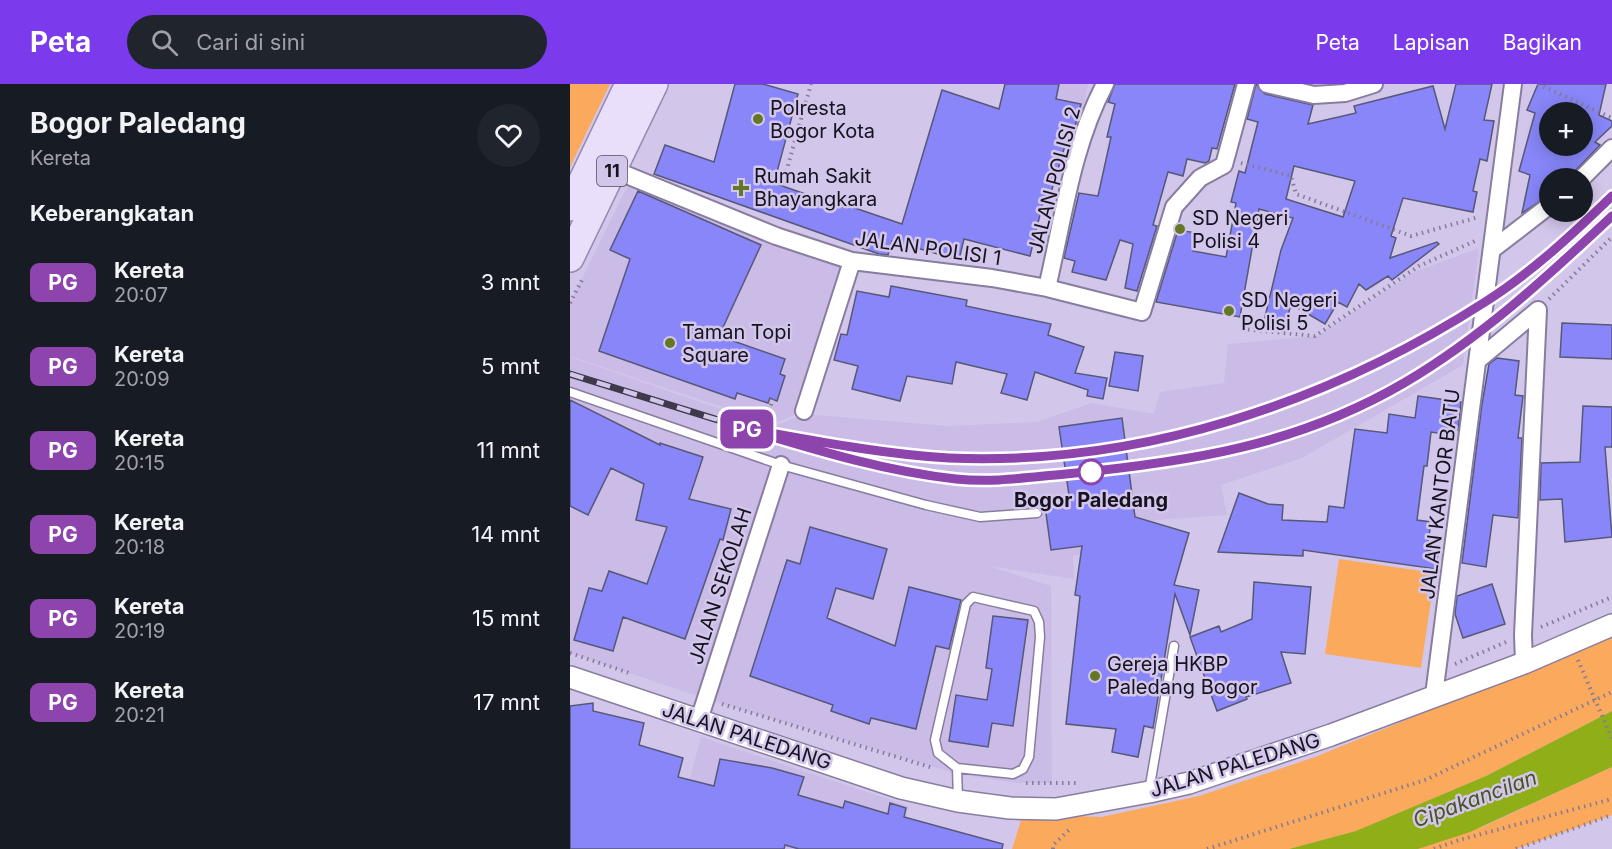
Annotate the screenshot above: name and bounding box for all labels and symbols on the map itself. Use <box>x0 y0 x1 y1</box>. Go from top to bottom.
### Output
place label: Polresta Bogor Kota <box>770 96 875 143</box>
street label: JALAN POLISI 2 <box>1023 104 1085 256</box>
marker: Polresta Bogor Kota <box>751 112 765 126</box>
road number: 11 <box>597 156 627 186</box>
place label: Rumah Sakit Bhayangkara <box>754 164 877 211</box>
marker: Rumah Sakit Bhayangkara <box>732 179 750 197</box>
place label: SD Negeri Polisi 4 <box>1192 206 1288 253</box>
marker: SD Negeri Polisi 4 <box>1173 222 1187 236</box>
street label: JALAN POLISI 1 <box>853 226 1003 270</box>
place label: SD Negeri Polisi 5 <box>1241 288 1337 335</box>
marker: SD Negeri Polisi 5 <box>1222 304 1236 318</box>
place label: Taman Topi Square <box>682 320 791 367</box>
marker: Taman Topi Square <box>663 336 677 350</box>
street label: JALAN KANTOR BATU <box>1415 387 1465 601</box>
line badge: PG <box>720 410 774 448</box>
marker: Bogor Paledang <box>1078 459 1104 485</box>
place label: Bogor Paledang <box>1014 488 1168 512</box>
street label: JALAN SEKOLAH <box>683 505 757 667</box>
place label: Gereja HKBP Paledang Bogor <box>1107 652 1258 699</box>
marker: Gereja HKBP Paledang Bogor <box>1088 669 1102 683</box>
street label: JALAN PALEDANG <box>659 697 835 775</box>
street label: JALAN PALEDANG <box>1147 728 1323 802</box>
water label: Cipakancilan <box>1409 765 1540 833</box>

